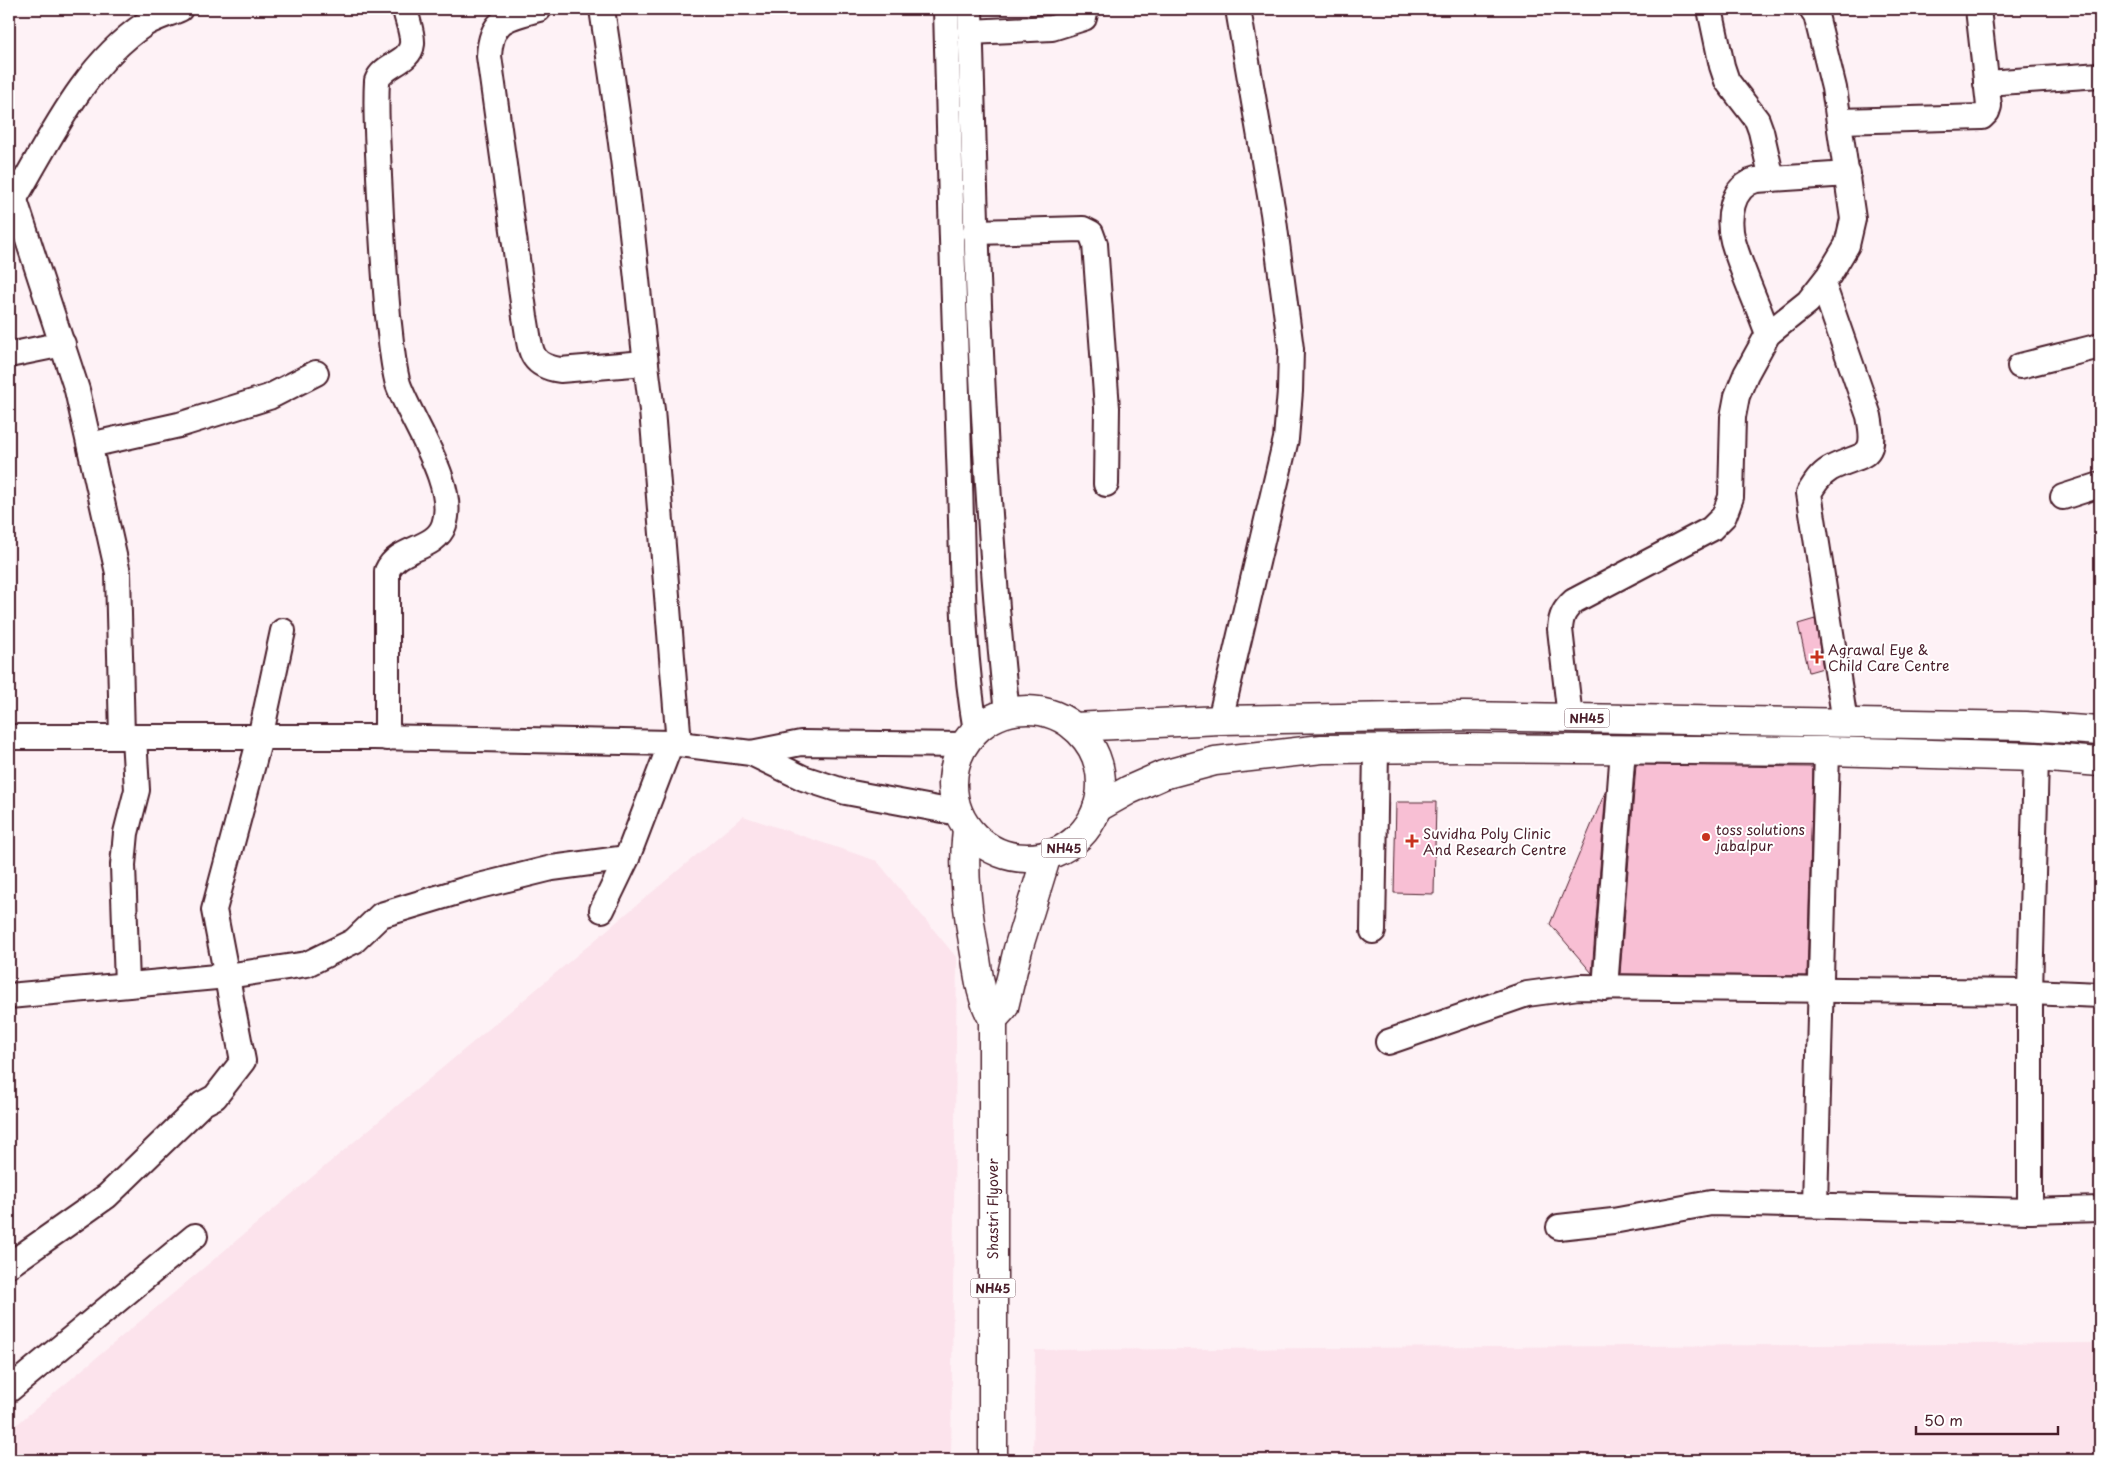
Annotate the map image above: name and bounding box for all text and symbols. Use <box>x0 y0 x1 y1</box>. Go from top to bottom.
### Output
place label: Agrawal Eye & Child Care Centre <box>1828 639 1950 676</box>
marker: Agrawal Eye & Child Care Centre <box>1810 650 1824 664</box>
road number: NH45 <box>1564 708 1610 728</box>
place label: toss solutions jabalpur <box>1714 819 1805 856</box>
place label: Suvidha Poly Clinic And Research Centre <box>1423 823 1566 860</box>
marker: toss solutions jabalpur <box>1700 831 1712 843</box>
marker: Suvidha Poly Clinic And Research Centre <box>1405 834 1419 848</box>
road number: NH45 <box>1042 838 1086 858</box>
street label: Shastri Flyover <box>982 1158 1003 1260</box>
road number: NH45 <box>970 1278 1016 1298</box>
scale bar <box>1916 1404 2059 1436</box>
text: 50 m <box>1924 1408 1963 1431</box>

